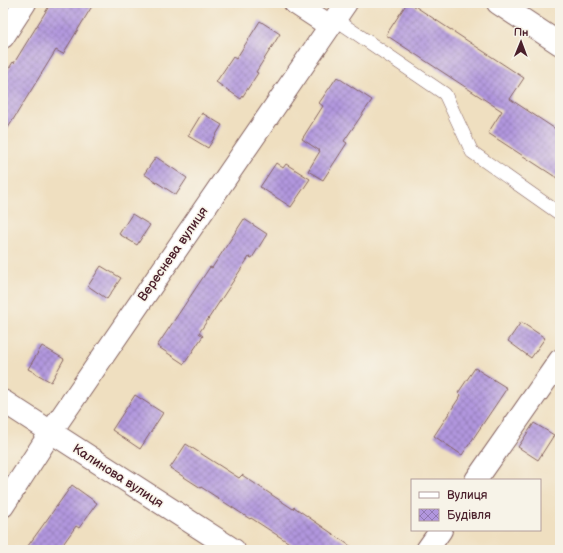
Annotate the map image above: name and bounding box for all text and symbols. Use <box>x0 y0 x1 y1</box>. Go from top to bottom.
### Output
north arrow <box>501 22 541 62</box>
text: Пн <box>514 26 529 39</box>
street label: Вереснева вулиця <box>135 204 211 304</box>
street label: Калинова вулиця <box>70 441 166 511</box>
legend <box>411 479 541 531</box>
text: Вулиця <box>447 488 488 503</box>
text: Будівля <box>447 508 491 523</box>

